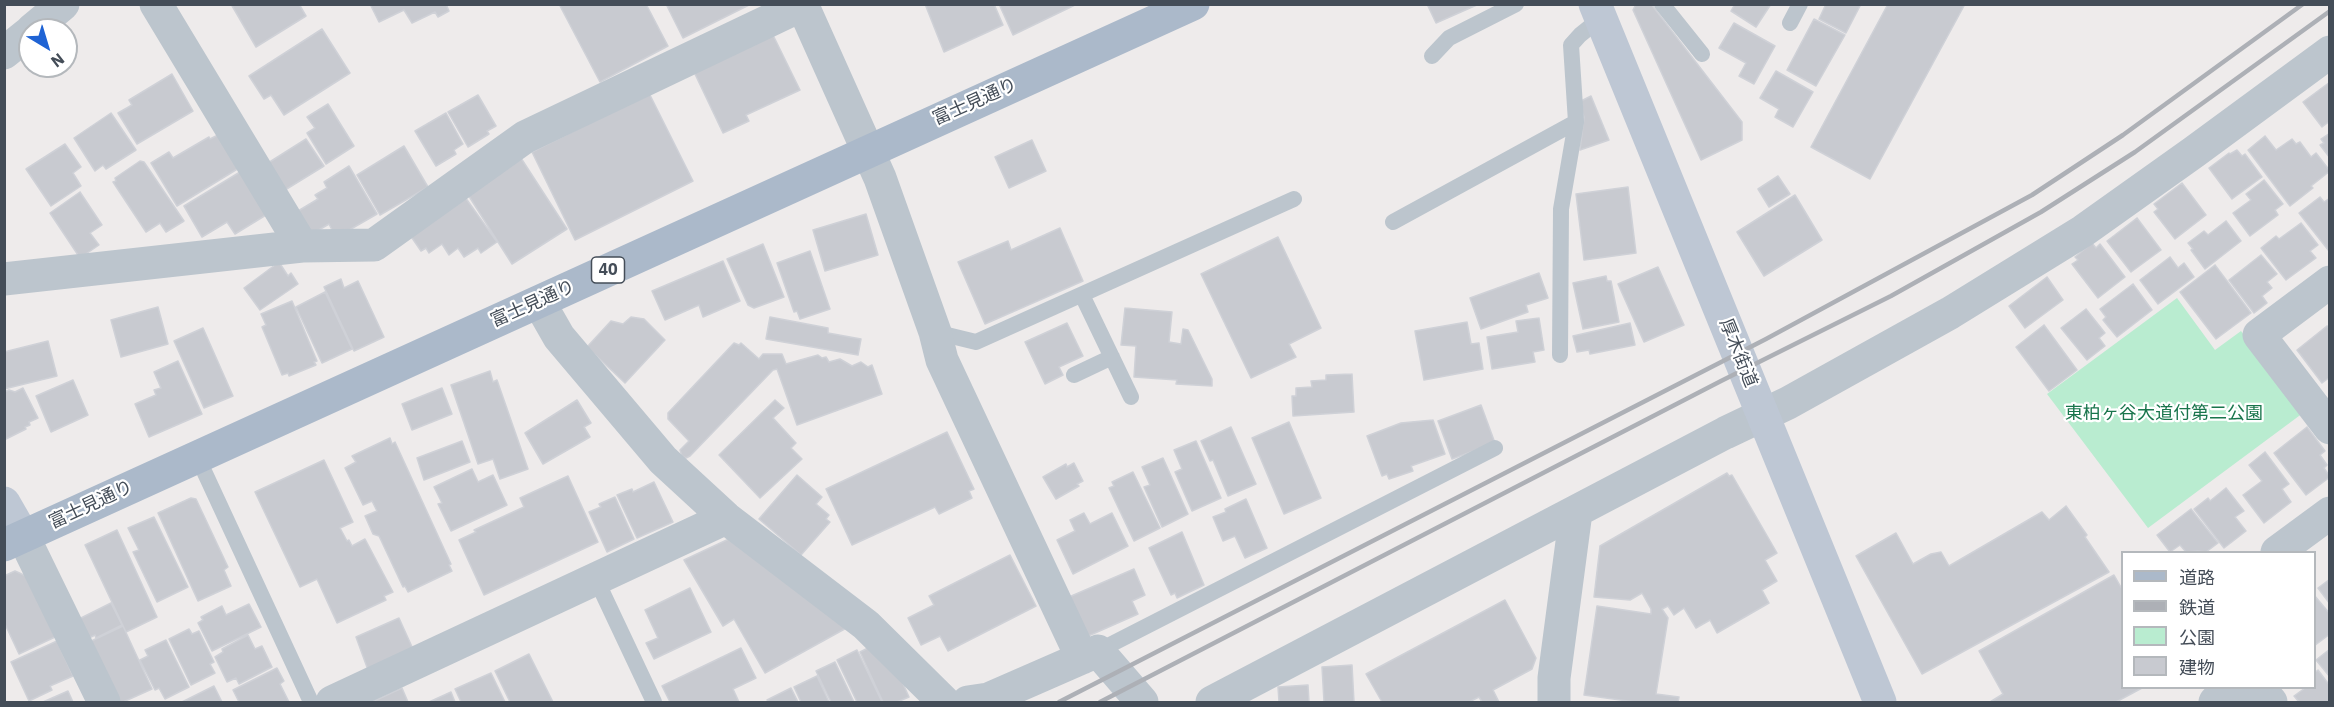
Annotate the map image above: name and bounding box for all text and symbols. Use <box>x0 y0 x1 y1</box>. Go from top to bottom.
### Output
north arrow <box>18 18 78 78</box>
text: N <box>47 49 69 72</box>
street label: 富士見通り <box>929 74 1021 130</box>
road number: 40 <box>592 257 624 283</box>
street label: 富士見通り <box>487 276 579 332</box>
street label: 厚木街道 <box>1715 316 1761 390</box>
park label: 東柏ヶ谷大道付第二公園 <box>2065 403 2263 425</box>
street label: 富士見通り <box>46 476 136 534</box>
legend <box>2121 551 2316 689</box>
text: 道路 <box>2179 566 2215 589</box>
text: 鉄道 <box>2179 596 2215 619</box>
text: 公園 <box>2179 626 2215 649</box>
text: 建物 <box>2179 656 2215 679</box>

